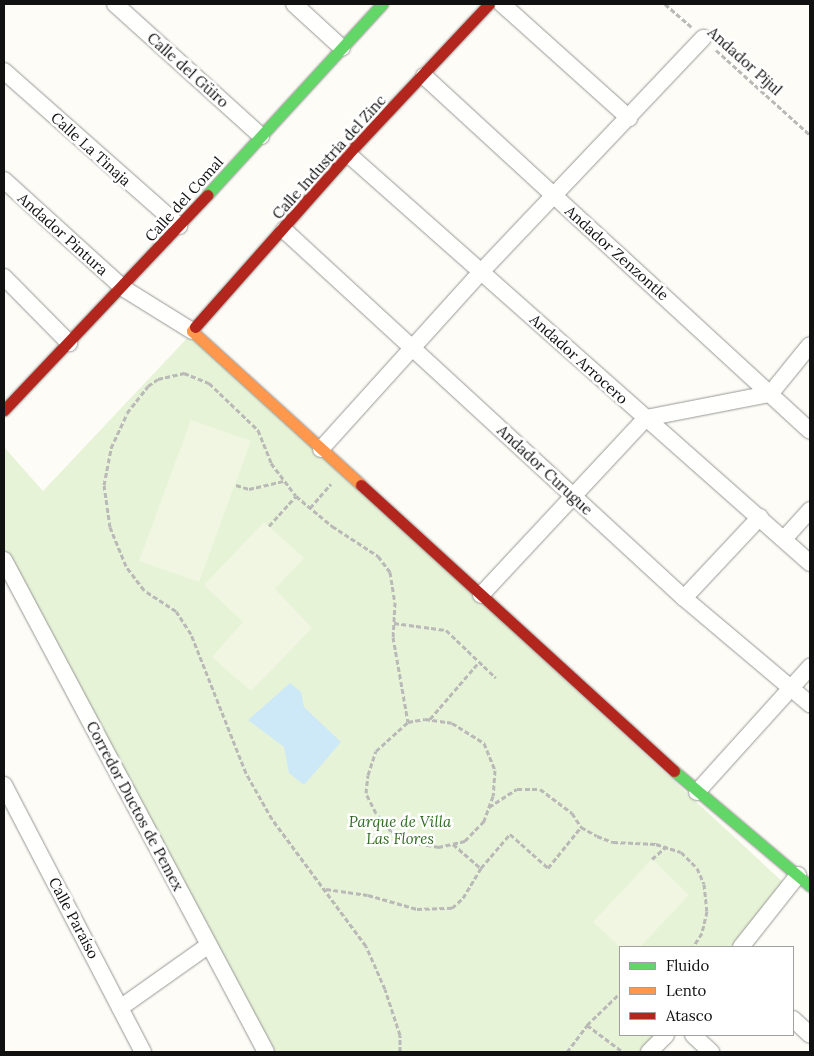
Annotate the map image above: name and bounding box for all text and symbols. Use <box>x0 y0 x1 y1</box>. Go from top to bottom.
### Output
street label: Andador Pijul <box>704 23 786 99</box>
street label: Calle del Güiro <box>144 29 232 111</box>
street label: Calle Industria del Zinc <box>268 91 390 223</box>
street label: Calle La Tinaja <box>47 108 135 190</box>
street label: Calle del Comal <box>141 153 227 245</box>
street label: Andador Pintura <box>14 189 112 279</box>
street label: Andador Zenzontle <box>562 202 672 304</box>
street label: Andador Arrocero <box>526 310 632 408</box>
street label: Andador Curugue <box>494 421 596 519</box>
street label: Corredor Ductos de Pemex <box>83 718 187 894</box>
park label: Parque de Villa Las Flores <box>349 812 451 847</box>
street label: Calle Paraíso <box>45 874 103 962</box>
legend <box>619 946 794 1036</box>
text: Fluido <box>666 956 709 975</box>
text: Lento <box>666 981 706 1000</box>
text: Atasco <box>666 1006 712 1025</box>

